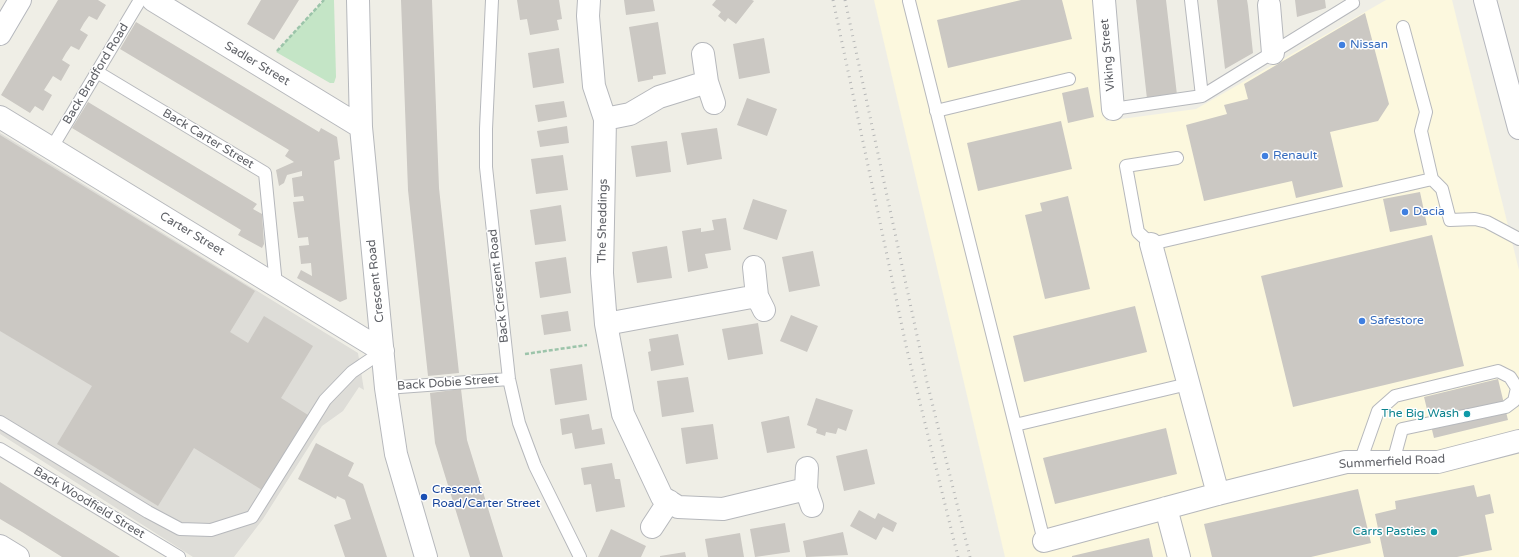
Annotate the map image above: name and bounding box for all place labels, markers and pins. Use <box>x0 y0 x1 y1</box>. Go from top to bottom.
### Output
place label: Nissan <box>1350 38 1388 52</box>
marker: Nissan <box>1337 40 1347 50</box>
place label: Renault <box>1273 149 1317 163</box>
marker: Renault <box>1260 151 1270 161</box>
place label: Dacia <box>1413 205 1445 219</box>
marker: Dacia <box>1400 207 1410 217</box>
place label: Safestore <box>1370 314 1424 328</box>
marker: Safestore <box>1357 316 1367 326</box>
place label: The Big Wash <box>1381 407 1459 421</box>
marker: The Big Wash <box>1462 409 1472 419</box>
place label: Crescent Road/Carter Street <box>432 483 540 511</box>
marker: Crescent Road/Carter Street <box>419 492 429 502</box>
place label: Carrs Pasties <box>1353 525 1426 539</box>
marker: Carrs Pasties <box>1429 527 1439 537</box>

